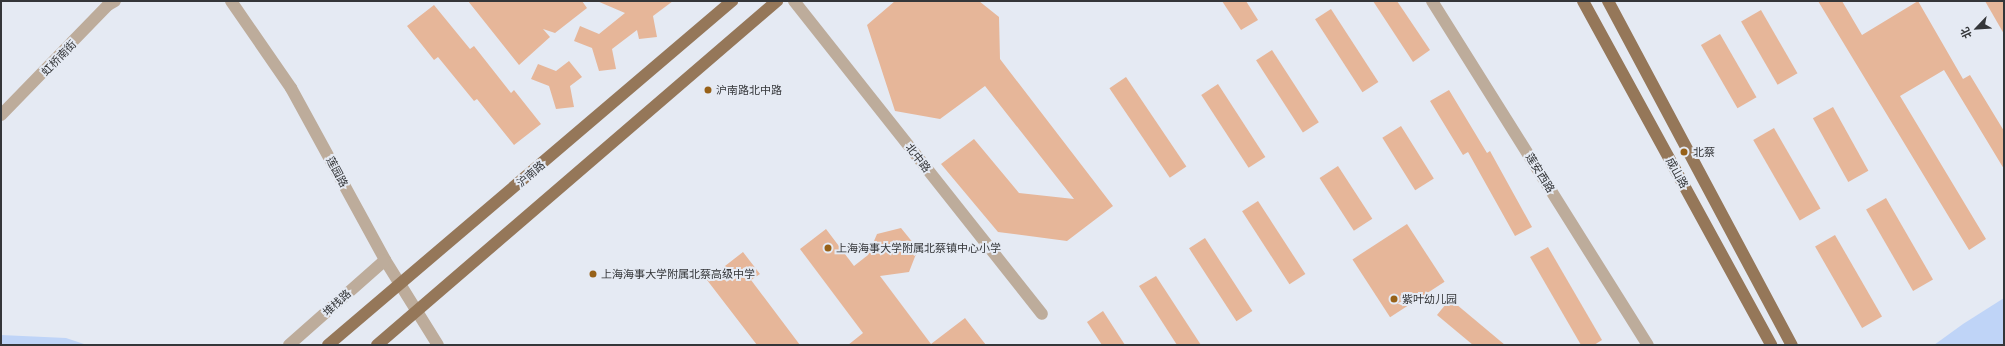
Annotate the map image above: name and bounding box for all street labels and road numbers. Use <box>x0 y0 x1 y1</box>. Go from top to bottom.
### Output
street label: 虹桥南街 <box>39 38 79 78</box>
street label: 北中路 <box>903 141 933 175</box>
street label: 莲安西路 <box>1523 151 1557 195</box>
street label: 莲园路 <box>323 154 351 190</box>
street label: 成山路 <box>1663 155 1691 191</box>
street label: 沪南路 <box>514 158 548 190</box>
street label: 堆栈路 <box>320 287 354 319</box>

